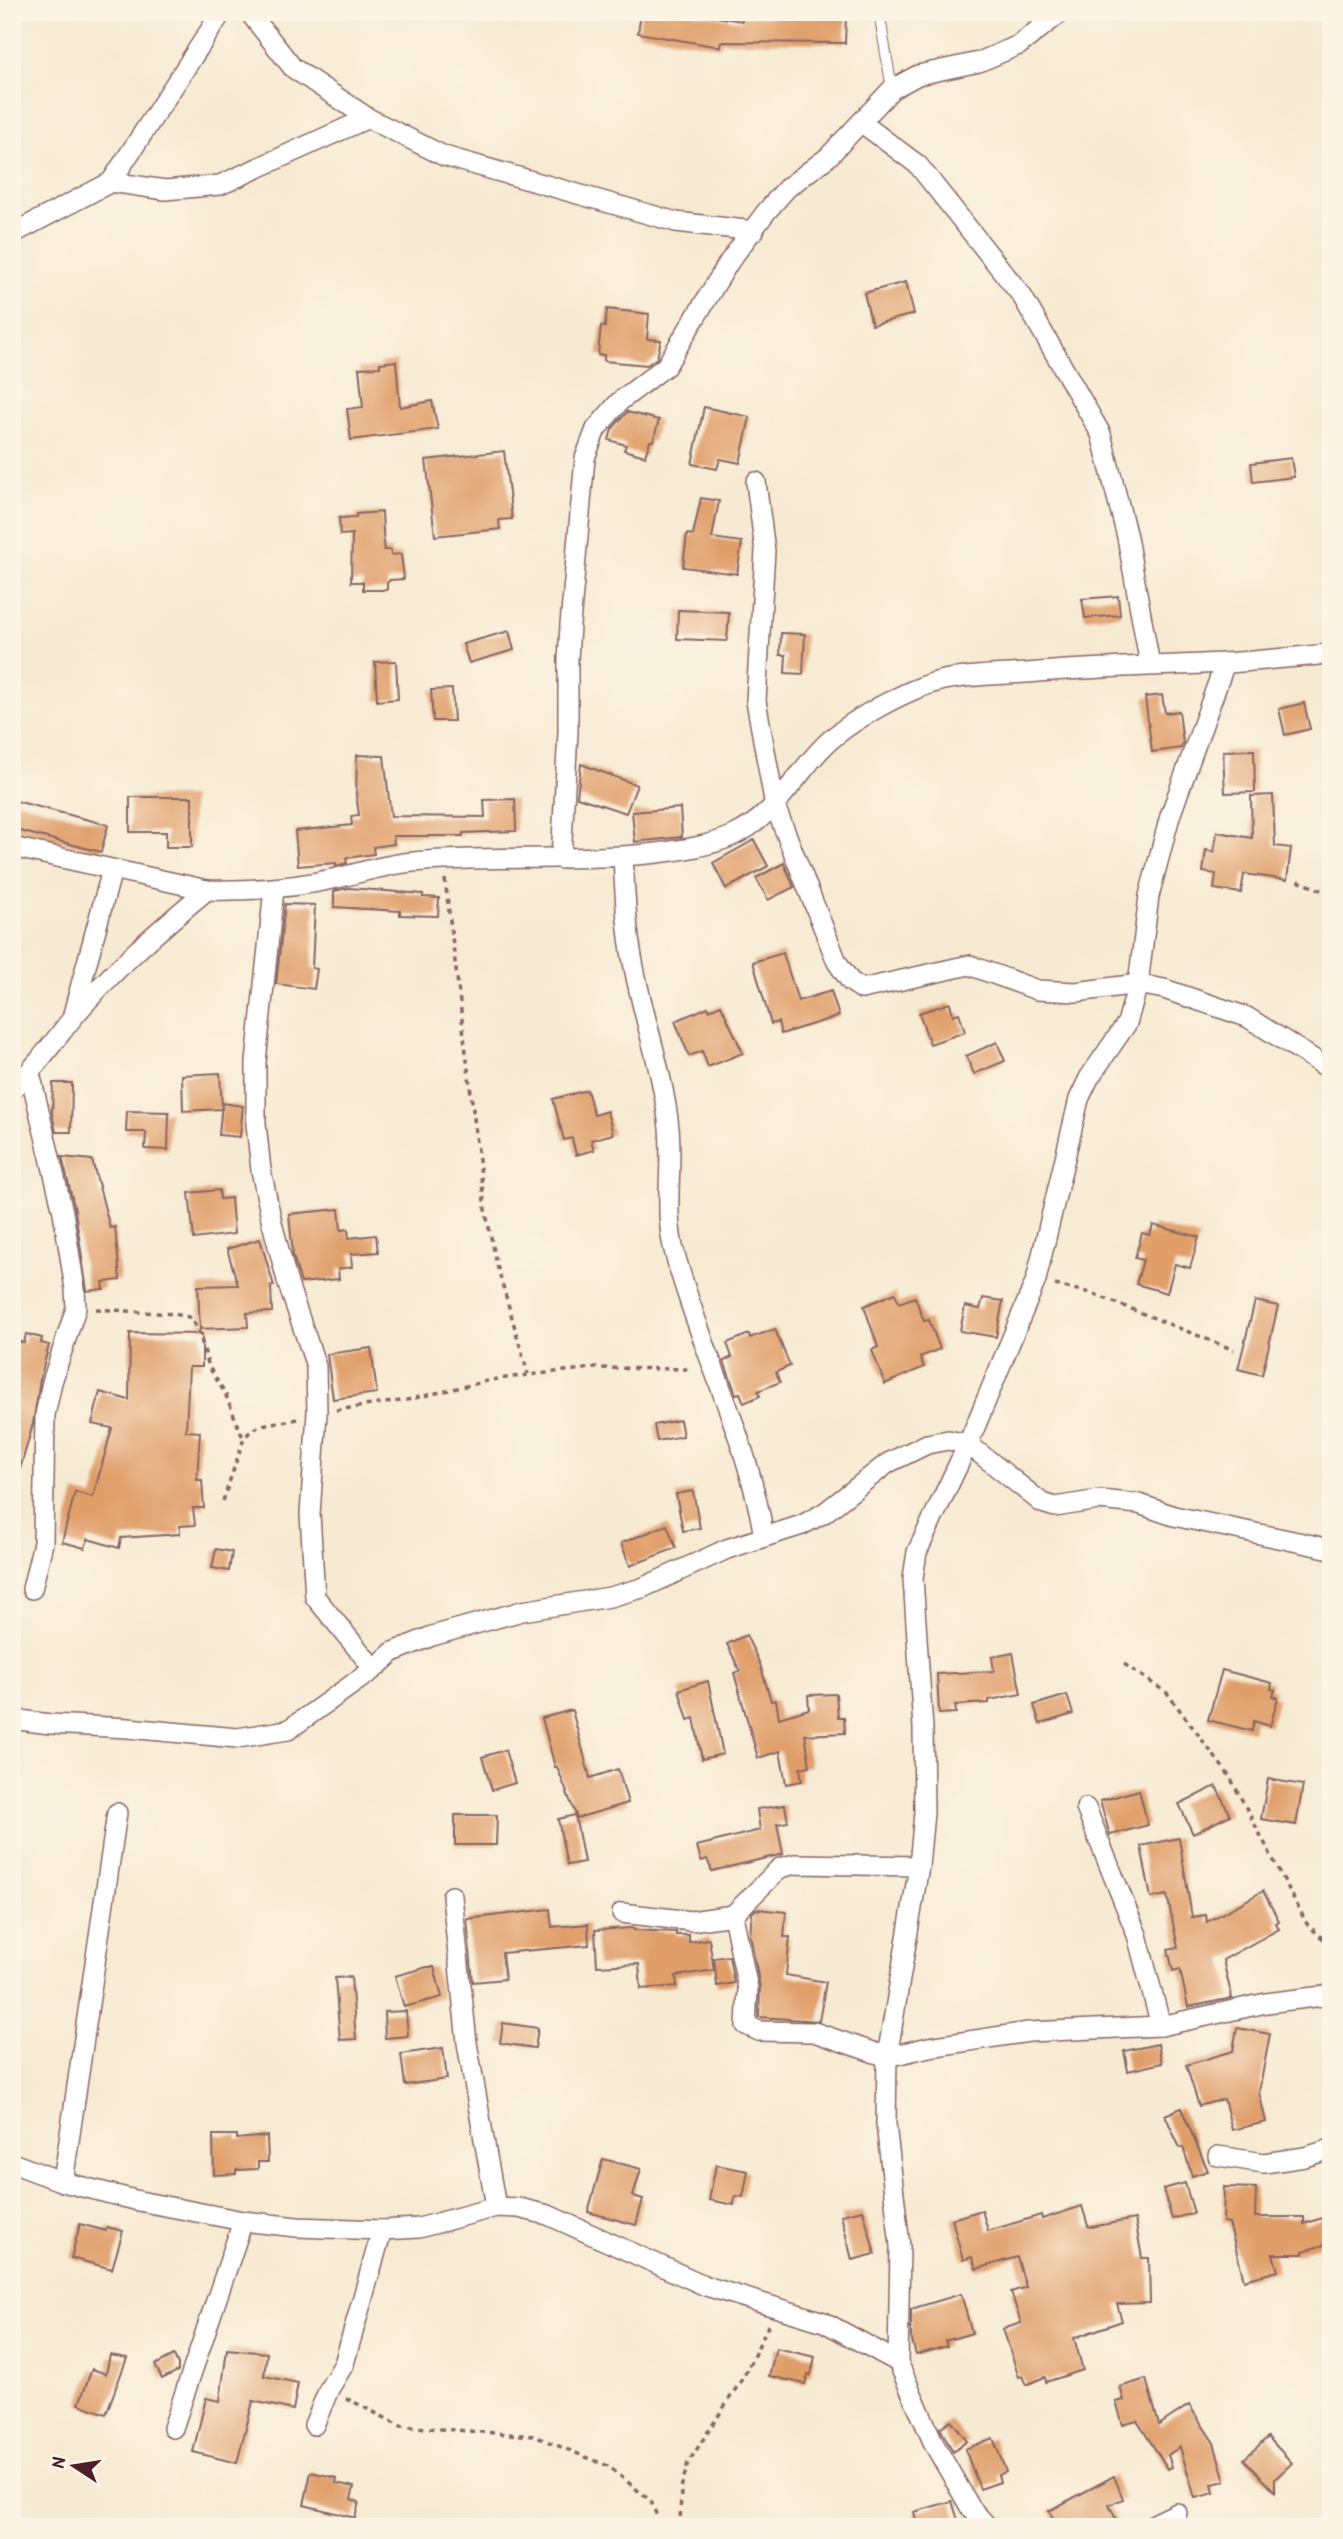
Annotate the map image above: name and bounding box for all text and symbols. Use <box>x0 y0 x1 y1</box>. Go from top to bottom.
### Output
north arrow <box>38 2430 108 2500</box>
text: N <box>44 2455 71 2470</box>

